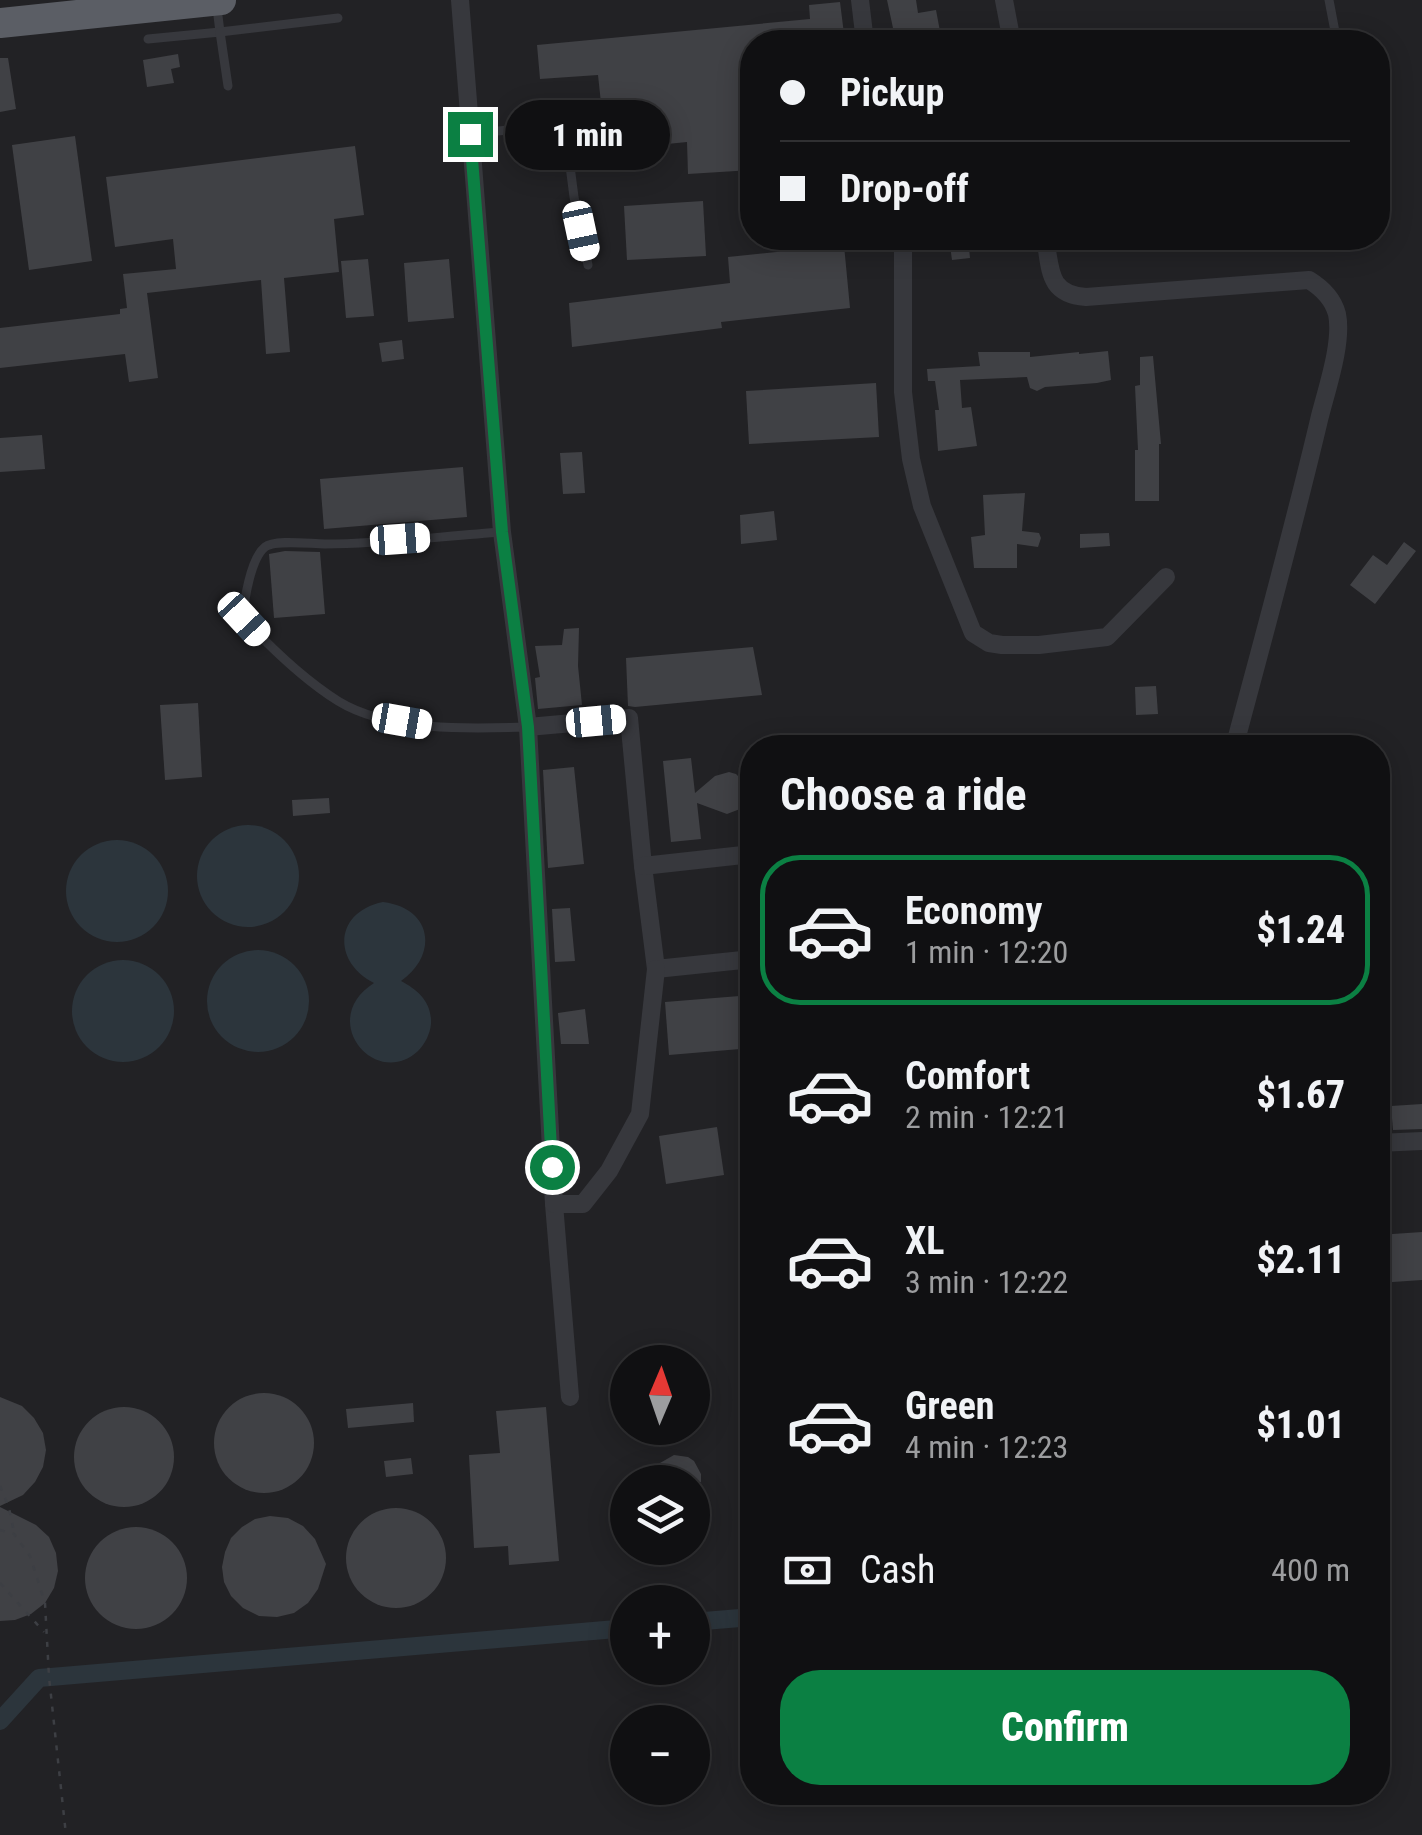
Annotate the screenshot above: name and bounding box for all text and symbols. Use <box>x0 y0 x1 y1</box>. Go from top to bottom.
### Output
text: Pickup <box>840 71 944 115</box>
callout: 1 min <box>505 99 670 169</box>
route end <box>448 112 493 157</box>
text: 1 min <box>552 116 623 154</box>
text: Drop-off <box>840 167 969 211</box>
car <box>560 199 602 263</box>
car <box>369 522 431 556</box>
car <box>213 587 275 651</box>
car <box>370 701 434 741</box>
car <box>565 703 627 739</box>
text: Choose a ride <box>780 768 1027 821</box>
icon: car <box>785 885 875 975</box>
text: Economy <box>905 889 1042 933</box>
text: $1.24 <box>1256 908 1345 952</box>
text: 1 min · 12:20 <box>905 933 1068 971</box>
icon: car <box>785 1050 875 1140</box>
text: Comfort <box>905 1054 1030 1098</box>
text: $1.67 <box>1256 1073 1345 1117</box>
text: 2 min · 12:21 <box>905 1098 1068 1136</box>
route start <box>530 1145 575 1190</box>
icon: car <box>785 1215 875 1305</box>
text: XL <box>905 1219 944 1263</box>
text: $2.11 <box>1256 1238 1345 1282</box>
text: 3 min · 12:22 <box>905 1263 1068 1301</box>
north arrow <box>610 1345 710 1445</box>
map controls <box>610 1345 710 1805</box>
icon: car <box>785 1380 875 1470</box>
text: Green <box>905 1384 995 1428</box>
text: $1.01 <box>1256 1403 1345 1447</box>
text: 4 min · 12:23 <box>905 1428 1068 1466</box>
button: layers <box>610 1465 710 1565</box>
icon: cash <box>780 1543 835 1598</box>
text: Cash <box>860 1548 935 1592</box>
text: 400 m <box>1271 1551 1350 1589</box>
button: + <box>610 1585 710 1685</box>
button: Confirm <box>780 1670 1350 1785</box>
button: − <box>610 1705 710 1805</box>

